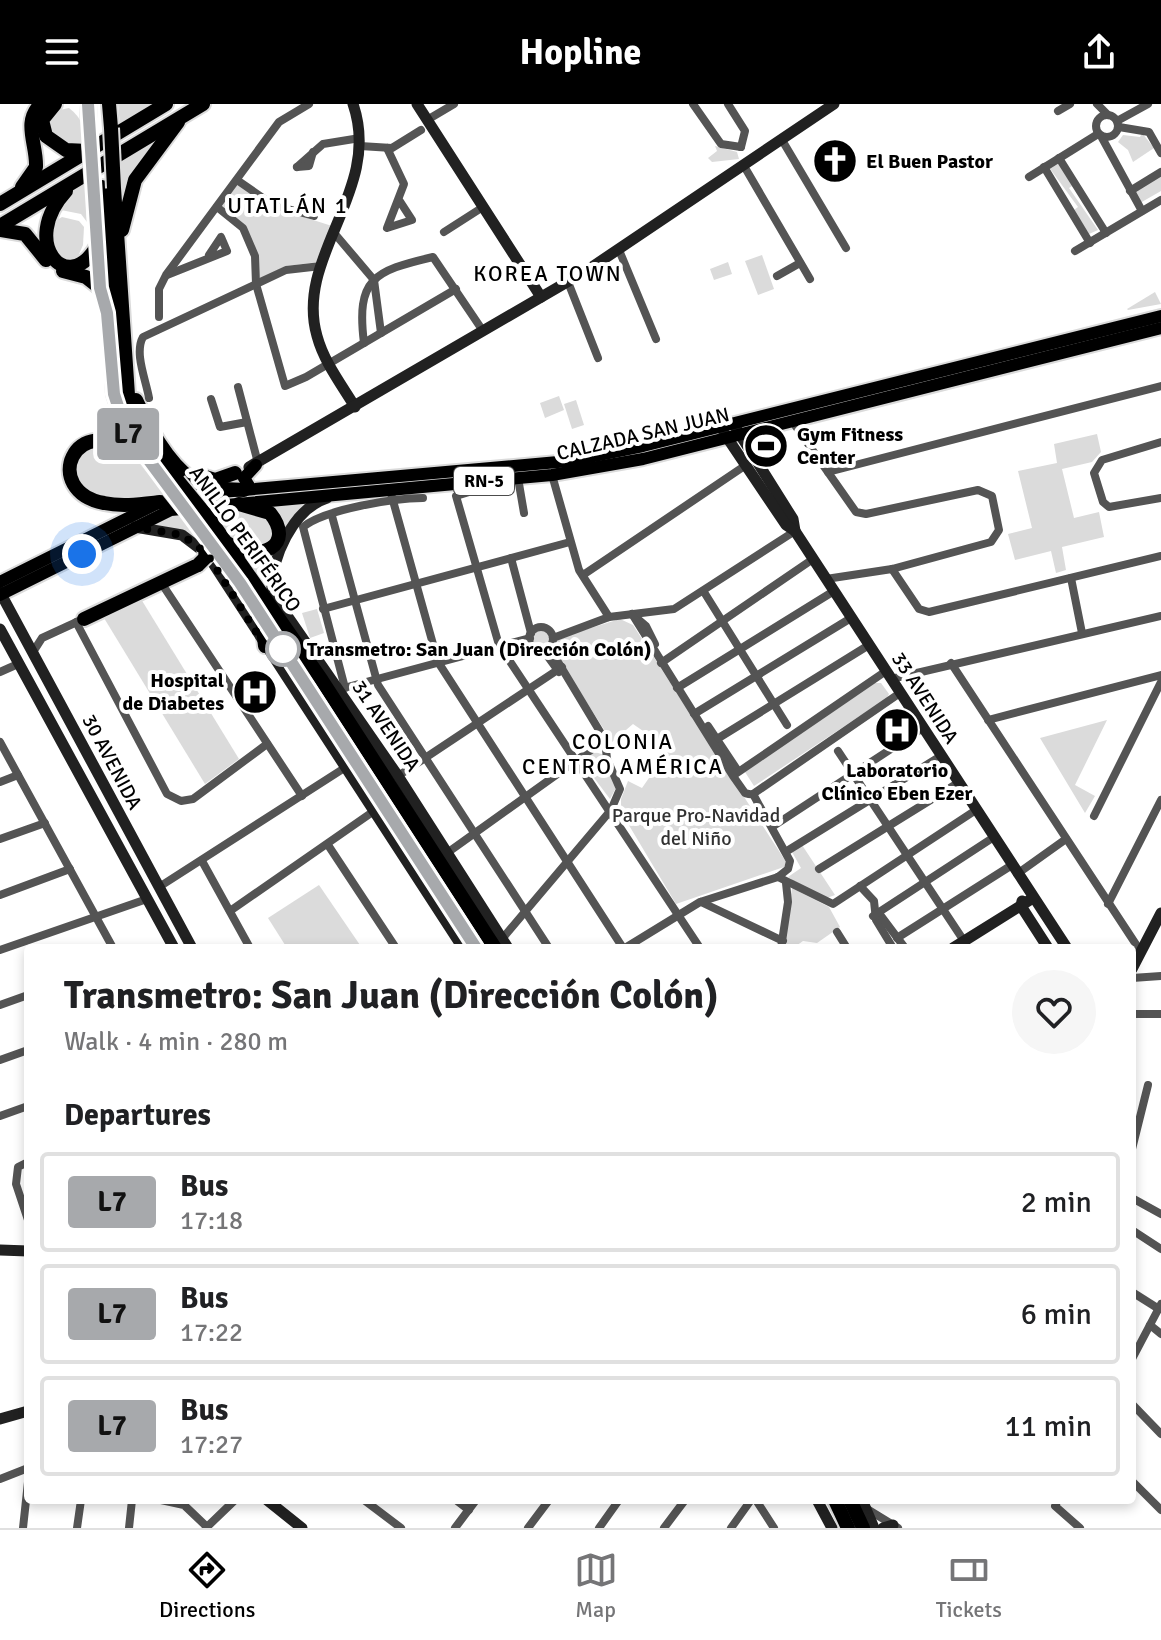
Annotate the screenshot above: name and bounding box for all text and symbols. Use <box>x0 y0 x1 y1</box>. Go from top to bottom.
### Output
icon: menu <box>40 30 84 74</box>
text: Hopline <box>520 30 642 75</box>
icon: share <box>1077 30 1121 74</box>
church icon: El Buen Pastor <box>811 137 859 185</box>
place label: El Buen Pastor <box>866 149 993 174</box>
district label: UTATLÁN 1 <box>227 192 349 219</box>
district label: KOREA TOWN <box>473 260 623 287</box>
street label: CALZADA SAN JUAN <box>554 402 732 466</box>
line badge: L7 <box>92 408 164 460</box>
text: L7 <box>113 417 143 451</box>
sports icon: Gym Fitness Center <box>742 422 790 470</box>
place label: Gym Fitness Center <box>797 422 903 470</box>
street label: ANILLO PERIFÉRICO <box>184 461 306 617</box>
road number: RN-5 <box>454 467 514 495</box>
your location <box>62 534 102 574</box>
marker: Transmetro: San Juan (Dirección Colón) <box>266 632 300 666</box>
place label: Transmetro: San Juan (Dirección Colón) <box>307 637 651 662</box>
street label: 33 AVENIDA <box>886 647 964 749</box>
place label: Hospital de Diabetes <box>123 668 224 716</box>
hospital icon: Hospital de Diabetes <box>231 668 279 716</box>
street label: 31 AVENIDA <box>346 676 426 776</box>
hospital icon: Laboratorio Clínico Eben Ezer <box>873 706 921 754</box>
street label: 30 AVENIDA <box>76 710 148 814</box>
district label: COLONIA CENTRO AMÉRICA <box>522 728 724 780</box>
place label: Laboratorio Clínico Eben Ezer <box>822 758 972 806</box>
park label: Parque Pro-Navidad del Niño <box>612 803 780 851</box>
button: heart <box>1012 970 1096 1054</box>
text: Transmetro: San Juan (Dirección Colón) <box>64 972 718 1019</box>
text: Walk · 4 min · 280 m <box>64 1026 288 1058</box>
text: Departures <box>64 1097 211 1134</box>
text: Bus <box>180 1168 228 1205</box>
text: 2 min <box>1021 1184 1092 1221</box>
text: L7 <box>97 1185 127 1219</box>
text: 17:18 <box>180 1205 243 1237</box>
text: Bus <box>180 1280 228 1317</box>
text: 6 min <box>1021 1296 1092 1333</box>
text: L7 <box>97 1297 127 1331</box>
text: 17:22 <box>180 1317 243 1349</box>
text: Bus <box>180 1392 228 1429</box>
text: 11 min <box>1005 1408 1092 1445</box>
text: L7 <box>97 1409 127 1443</box>
text: 17:27 <box>180 1429 243 1461</box>
tab: Directions <box>159 1548 255 1623</box>
tab: Map <box>574 1548 618 1623</box>
tab: Tickets <box>936 1548 1002 1623</box>

